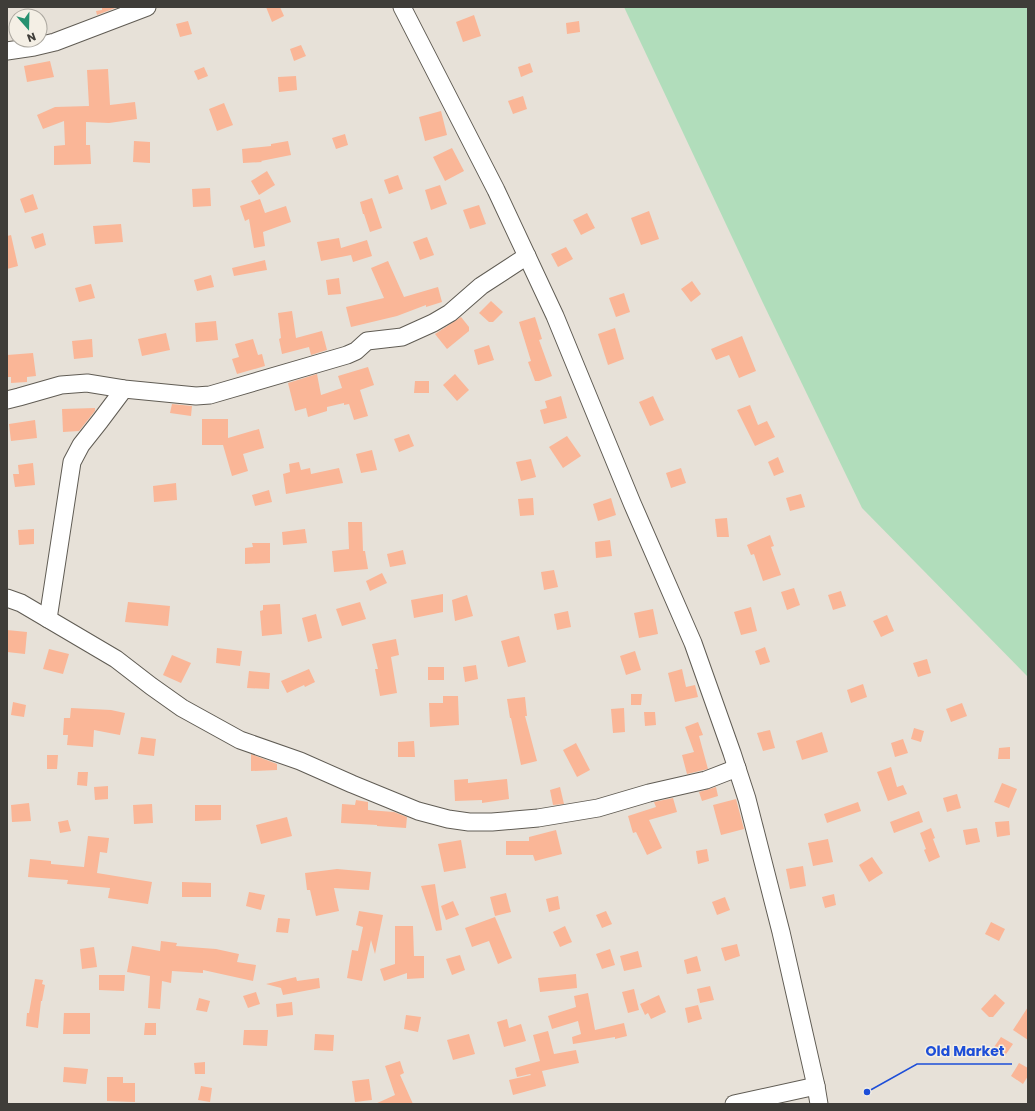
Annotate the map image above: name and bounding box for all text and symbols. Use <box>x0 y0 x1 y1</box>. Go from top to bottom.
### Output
north arrow <box>8 8 48 48</box>
text: N <box>25 28 38 46</box>
callout: Old Market <box>917 1038 1012 1064</box>
text: Old Market <box>926 1041 1005 1061</box>

